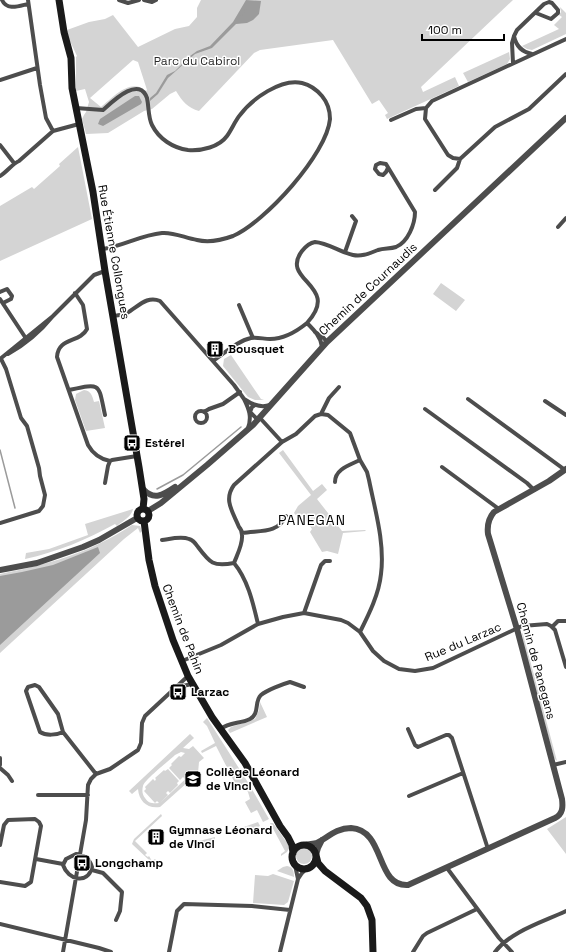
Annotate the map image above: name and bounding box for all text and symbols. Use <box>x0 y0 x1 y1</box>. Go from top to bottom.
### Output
scale bar <box>422 16 504 42</box>
text: 100 m <box>428 22 462 38</box>
park label: Parc du Cabirol <box>154 53 240 69</box>
street label: Rue Étienne Collongues <box>94 183 134 321</box>
street label: Chemin de Cournaudis <box>315 239 421 339</box>
building icon: Bousquet <box>205 339 225 359</box>
place label: Bousquet <box>228 341 284 357</box>
bus stop icon: Estérel <box>122 433 142 453</box>
place label: Estérel <box>145 435 185 451</box>
district label: PANEGAN <box>278 511 346 529</box>
street label: Chemin de Pahin <box>158 582 208 676</box>
street label: Chemin de Panegans <box>513 601 559 721</box>
street label: Rue du Larzac <box>422 619 504 665</box>
bus stop icon: Larzac <box>168 682 188 702</box>
place label: Larzac <box>191 684 229 700</box>
place label: Collège Léonard de Vinci <box>206 764 299 794</box>
school or university icon: Collège Léonard de Vinci <box>183 769 203 789</box>
place label: Gymnase Léonard de Vinci <box>169 822 272 852</box>
building icon: Gymnase Léonard de Vinci <box>146 827 166 847</box>
bus stop icon: Longchamp <box>72 853 92 873</box>
place label: Longchamp <box>95 855 164 871</box>

